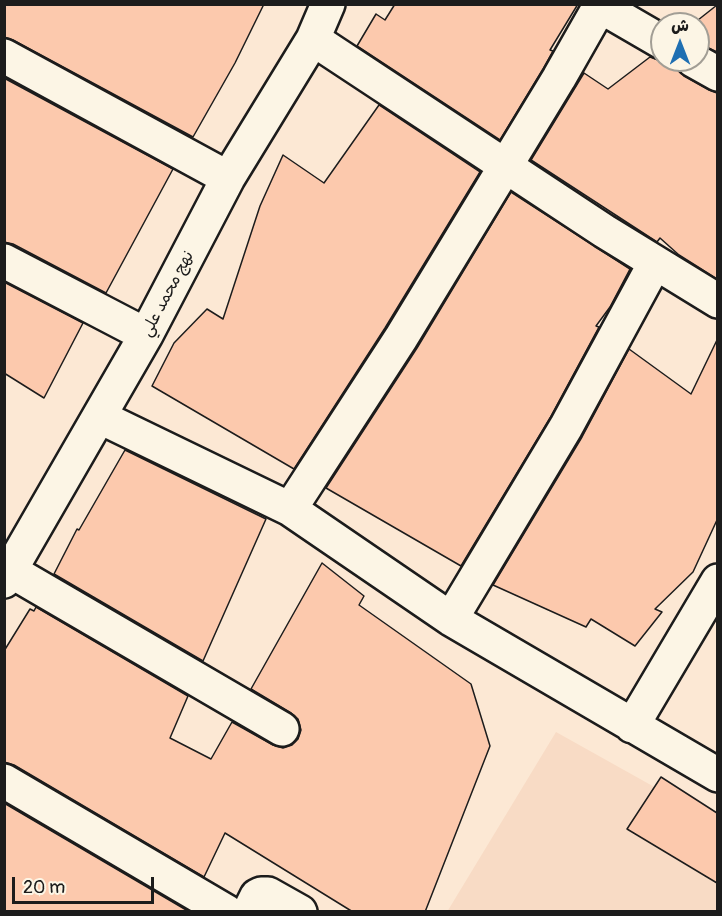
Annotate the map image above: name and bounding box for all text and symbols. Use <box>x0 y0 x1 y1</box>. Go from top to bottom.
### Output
north arrow <box>650 12 710 72</box>
text: ش <box>671 16 689 36</box>
street label: نهج محمد علي <box>137 248 199 340</box>
scale bar <box>15 865 158 903</box>
text: 20 m <box>23 876 65 899</box>

